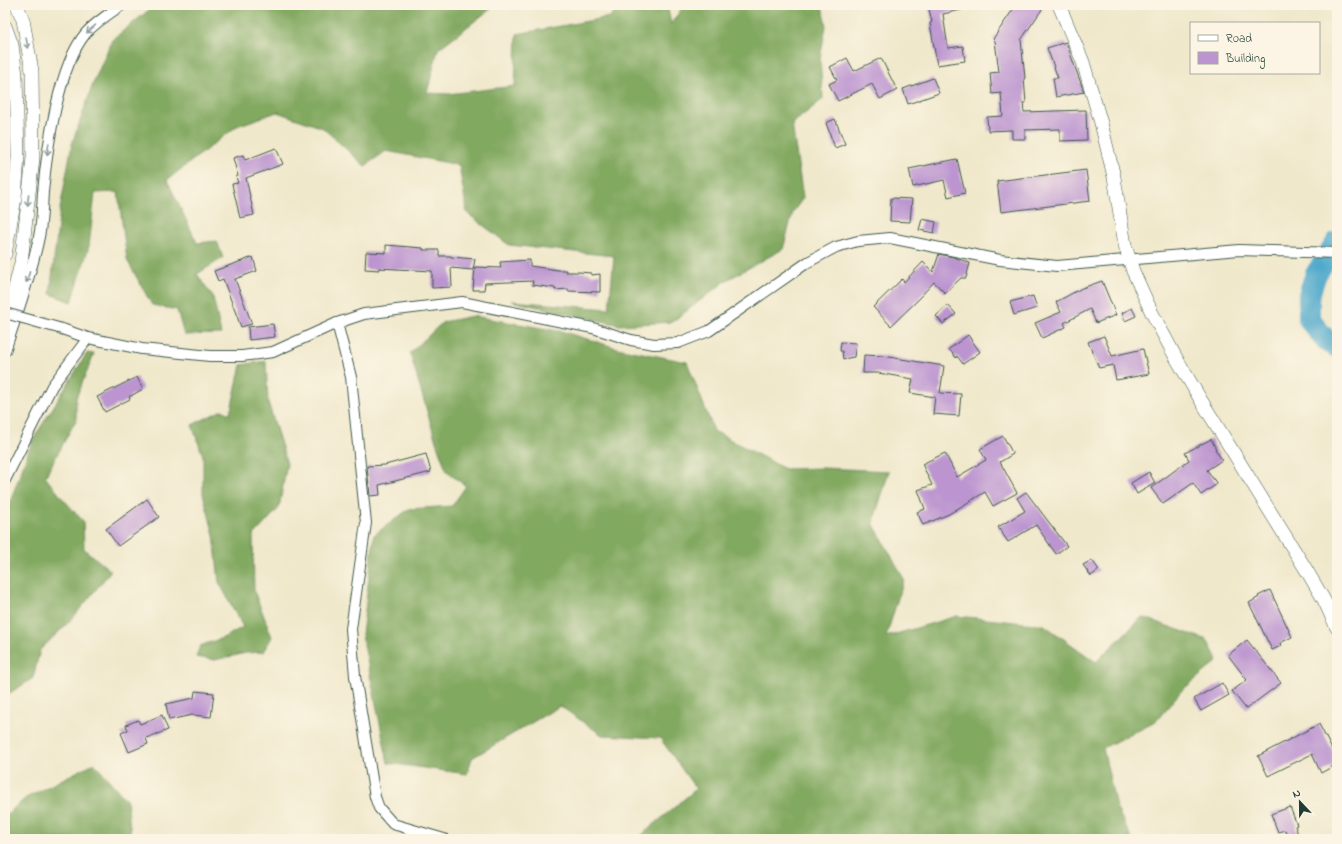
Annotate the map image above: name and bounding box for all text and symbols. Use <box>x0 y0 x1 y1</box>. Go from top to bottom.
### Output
legend <box>1190 22 1320 74</box>
one-way arrow <box>86 24 96 33</box>
text: Road <box>1226 30 1252 48</box>
one-way arrow <box>23 36 31 49</box>
text: Building <box>1225 50 1265 69</box>
one-way arrow <box>44 142 52 155</box>
one-way arrow <box>24 193 32 206</box>
one-way arrow <box>24 271 31 284</box>
north arrow <box>1280 782 1320 822</box>
text: N <box>1290 785 1303 802</box>

